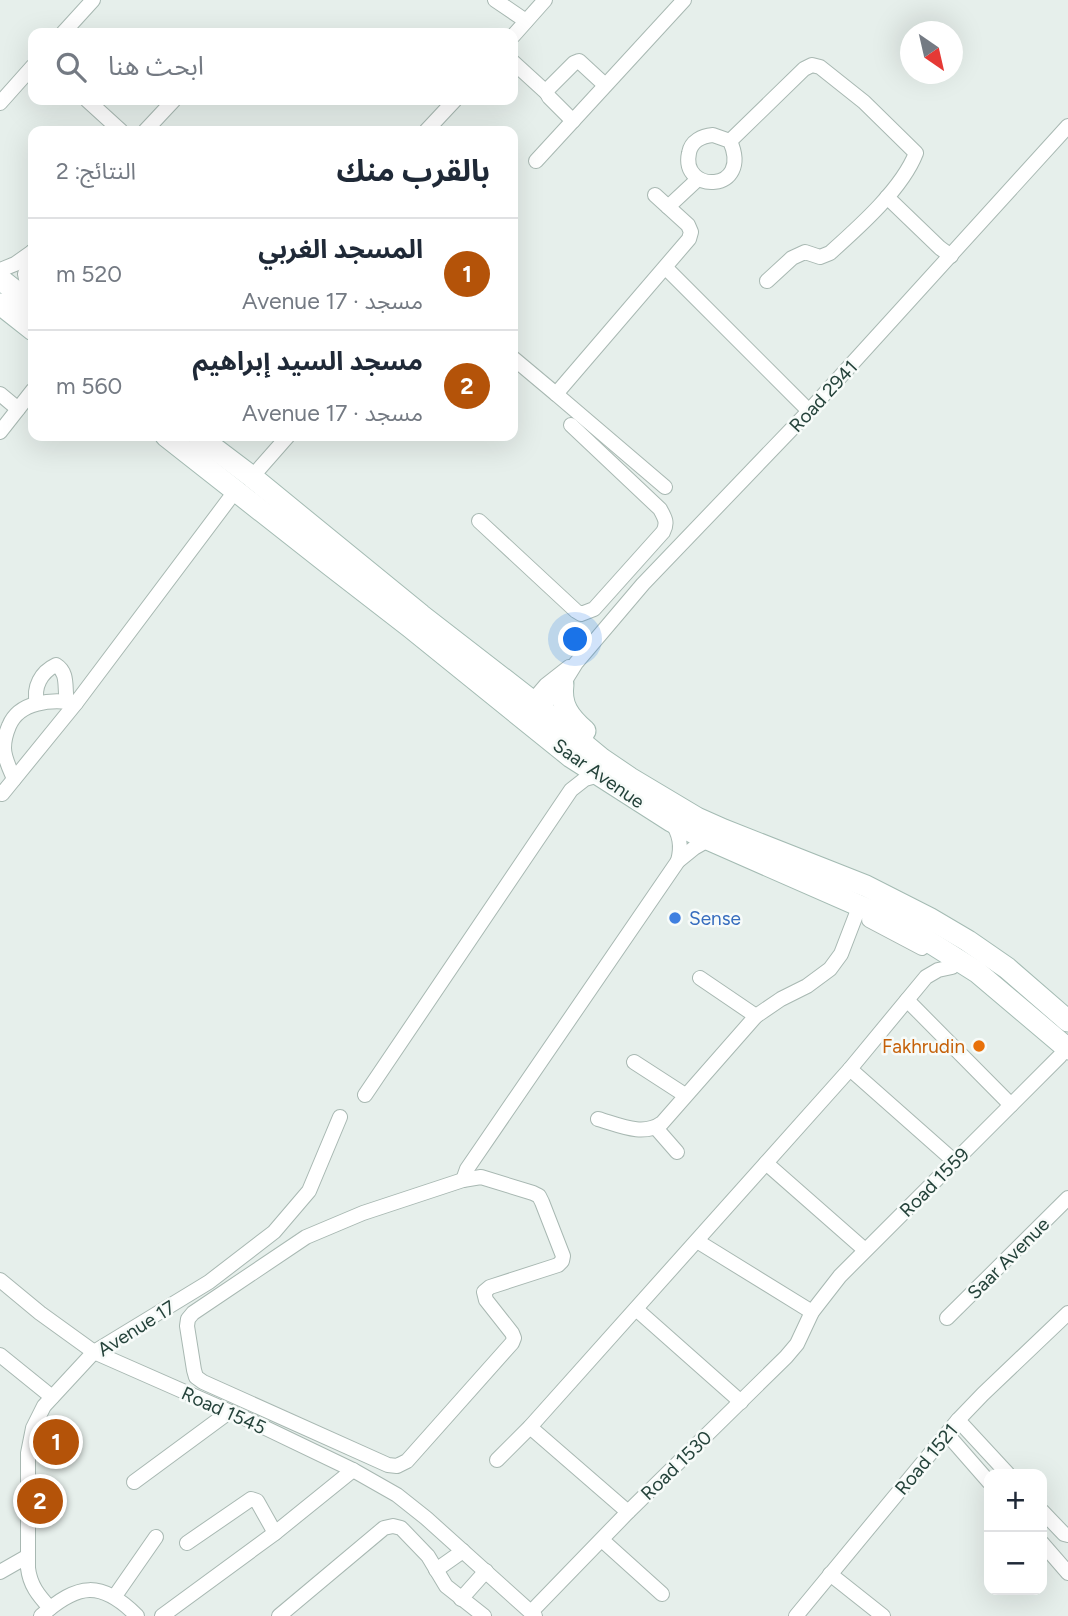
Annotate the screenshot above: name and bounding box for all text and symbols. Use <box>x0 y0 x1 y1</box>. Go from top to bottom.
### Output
north arrow <box>900 21 963 84</box>
search box <box>28 28 518 105</box>
icon: search <box>52 48 90 86</box>
text: ابحث هنا <box>108 50 204 82</box>
text: بالقرب منك <box>337 152 490 189</box>
text: النتائج: 2 <box>56 157 136 185</box>
text: المسجد الغربي <box>258 233 423 265</box>
text: 520 m <box>56 260 122 288</box>
text: 1 <box>462 260 472 288</box>
text: مسجد · Avenue 17 <box>242 287 423 315</box>
text: مسجد السيد إبراهيم <box>192 345 423 377</box>
street label: Road 2941 <box>784 356 862 437</box>
text: 560 m <box>56 372 122 400</box>
text: 2 <box>460 372 474 400</box>
text: مسجد · Avenue 17 <box>242 399 423 427</box>
your location <box>558 622 592 656</box>
street label: Saar Avenue <box>549 733 649 813</box>
place label: Sense <box>689 907 741 930</box>
marker: Sense <box>667 910 683 926</box>
place label: Fakhrudin <box>882 1035 965 1058</box>
marker: Fakhrudin <box>971 1038 987 1054</box>
street label: Road 1559 <box>895 1143 974 1222</box>
street label: Saar Avenue <box>963 1213 1054 1304</box>
street label: Avenue 17 <box>93 1296 179 1361</box>
street label: Road 1545 <box>178 1382 270 1439</box>
pin: 1 <box>33 1416 79 1468</box>
street label: Road 1521 <box>890 1419 963 1500</box>
street label: Road 1530 <box>636 1426 717 1505</box>
map controls <box>984 1469 1047 1595</box>
button: + <box>984 1469 1047 1532</box>
pin: 2 <box>17 1475 63 1527</box>
button: − <box>984 1532 1047 1595</box>

